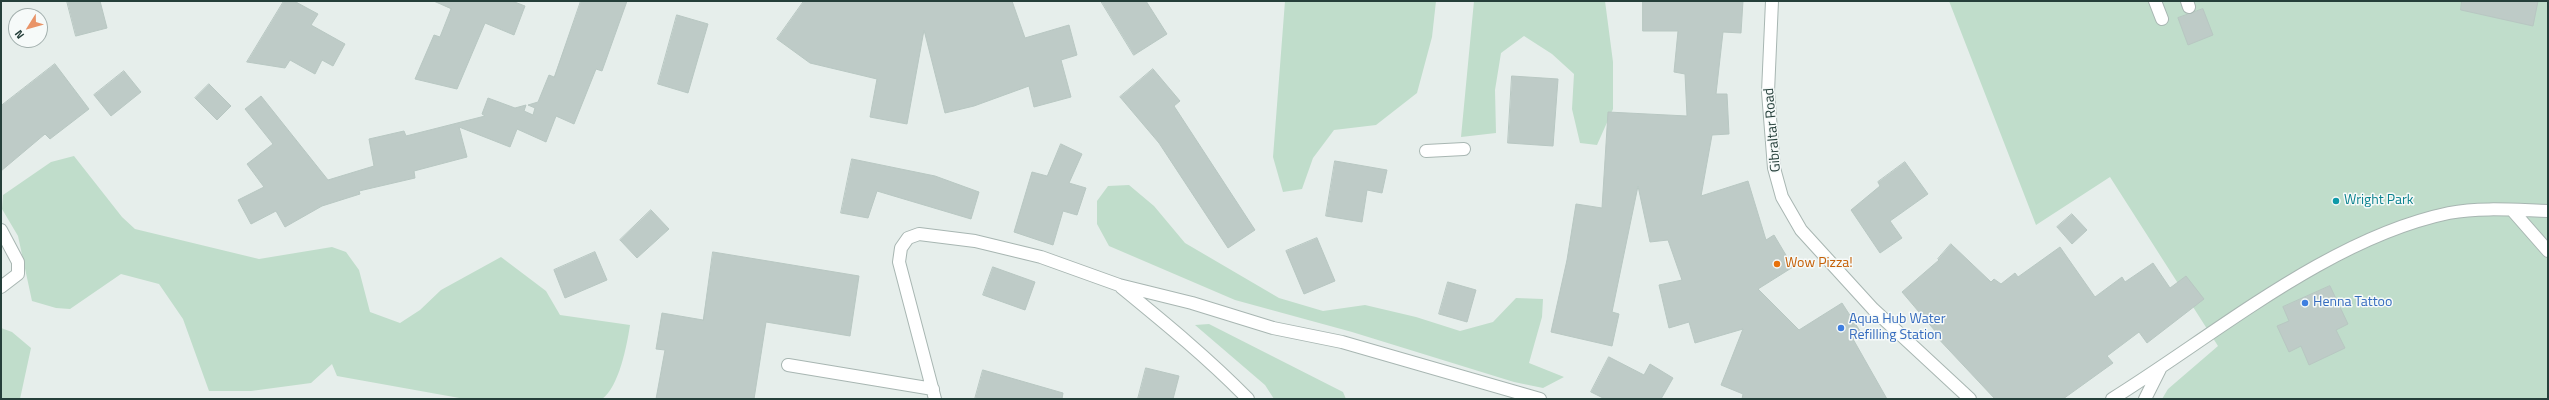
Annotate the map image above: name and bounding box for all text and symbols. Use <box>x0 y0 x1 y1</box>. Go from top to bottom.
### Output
north arrow <box>8 8 48 48</box>
text: N <box>11 27 28 42</box>
street label: Gibraltar Road <box>1761 87 1785 173</box>
place label: Wright Park <box>2344 193 2414 209</box>
marker: Wright Park <box>2331 196 2341 206</box>
place label: Wow Pizza! <box>1785 256 1853 272</box>
marker: Wow Pizza! <box>1772 259 1782 269</box>
place label: Henna Tattoo <box>2313 295 2392 311</box>
marker: Henna Tattoo <box>2300 298 2310 308</box>
place label: Aqua Hub Water Refilling Station <box>1849 312 1946 344</box>
marker: Aqua Hub Water Refilling Station <box>1836 323 1846 333</box>

